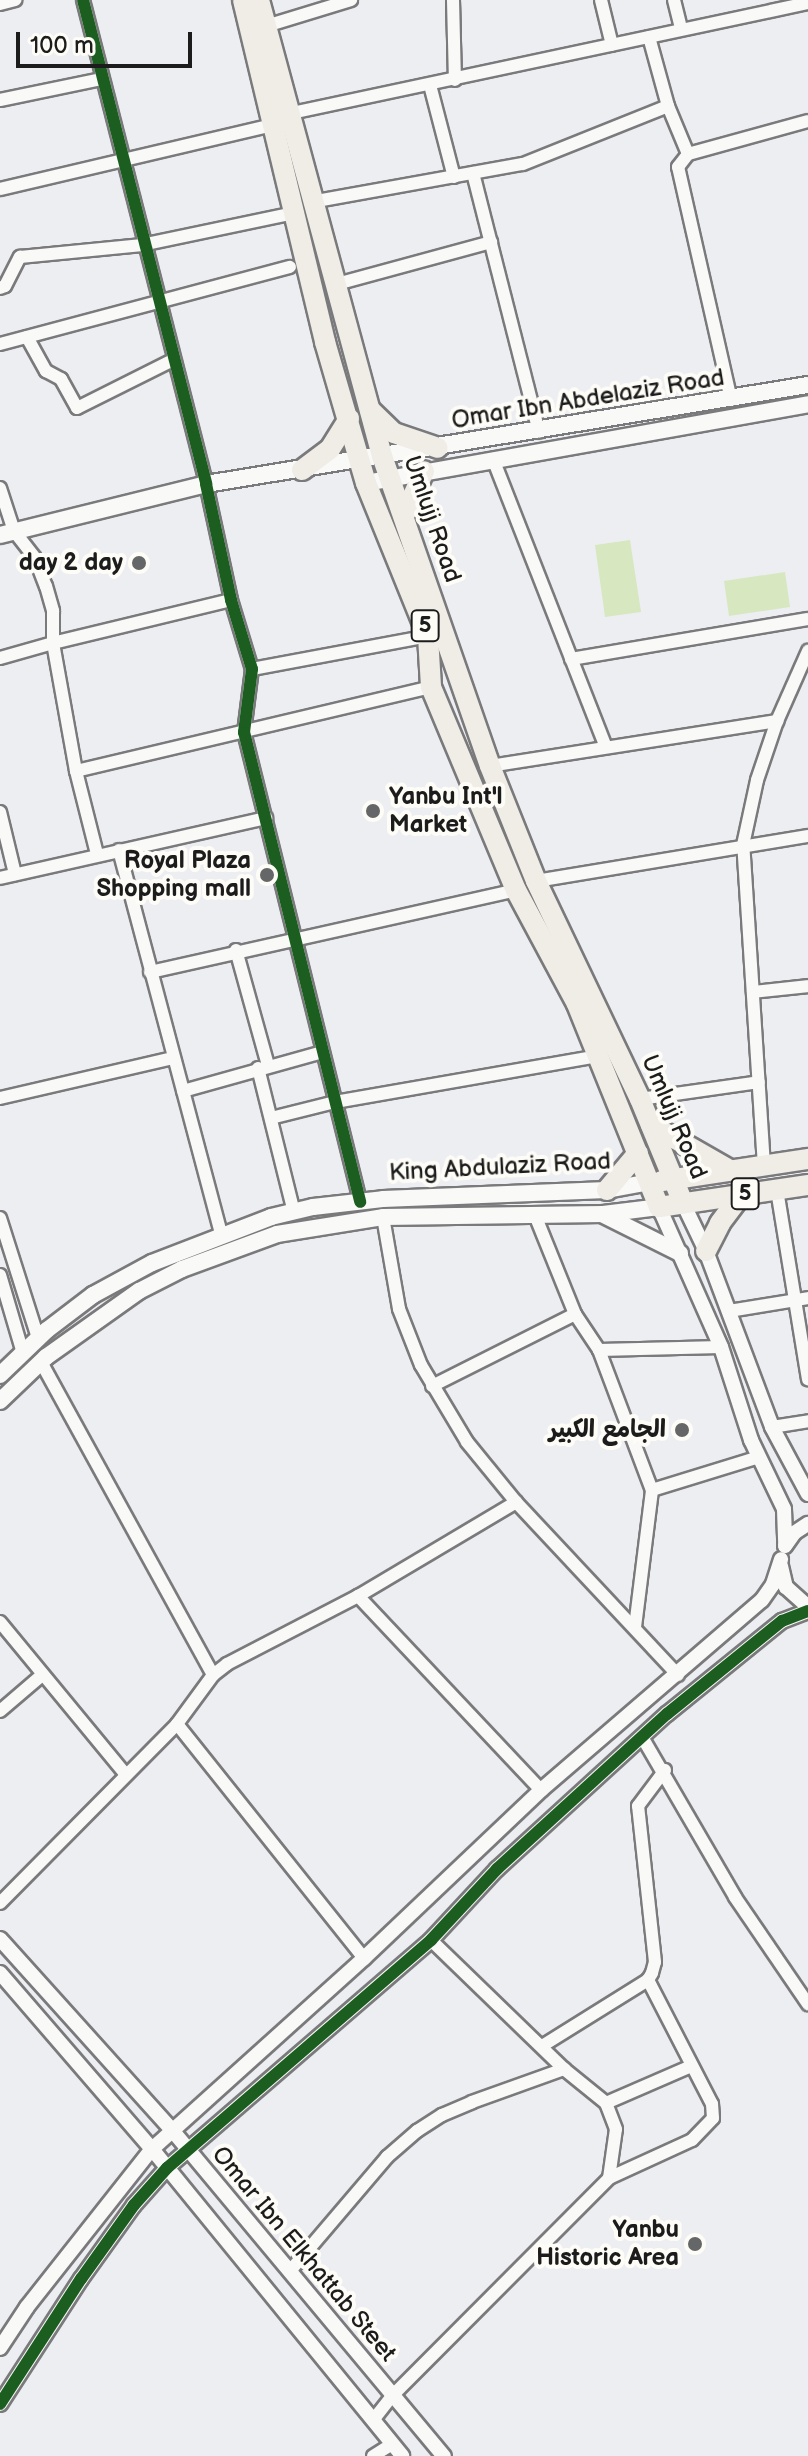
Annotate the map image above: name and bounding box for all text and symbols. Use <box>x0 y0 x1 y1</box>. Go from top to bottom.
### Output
scale bar <box>20 16 196 66</box>
text: 100 m <box>30 31 94 60</box>
street label: Omar Ibn Abdelaziz Road <box>450 363 726 435</box>
street label: Umlujj Road <box>397 452 467 586</box>
place label: day 2 day <box>18 549 123 577</box>
marker: day 2 day <box>130 554 148 572</box>
road number: 5 <box>409 608 441 644</box>
place label: Yanbu Int'l Market <box>389 783 502 839</box>
marker: Yanbu Int'l Market <box>364 802 382 820</box>
place label: Royal Plaza Shopping mall <box>96 847 251 903</box>
marker: Royal Plaza Shopping mall <box>258 866 276 884</box>
street label: Umlujj Road <box>635 1051 713 1183</box>
street label: King Abdulaziz Road <box>388 1147 612 1187</box>
road number: 5 <box>729 1176 761 1212</box>
place label: الجامع الكبير <box>549 1416 666 1444</box>
marker: الجامع الكبير <box>673 1421 691 1439</box>
street label: Omar Ibn Elkhattab Steet <box>205 2140 403 2368</box>
place label: Yanbu Historic Area <box>536 2216 679 2272</box>
marker: Yanbu Historic Area <box>686 2235 704 2253</box>

